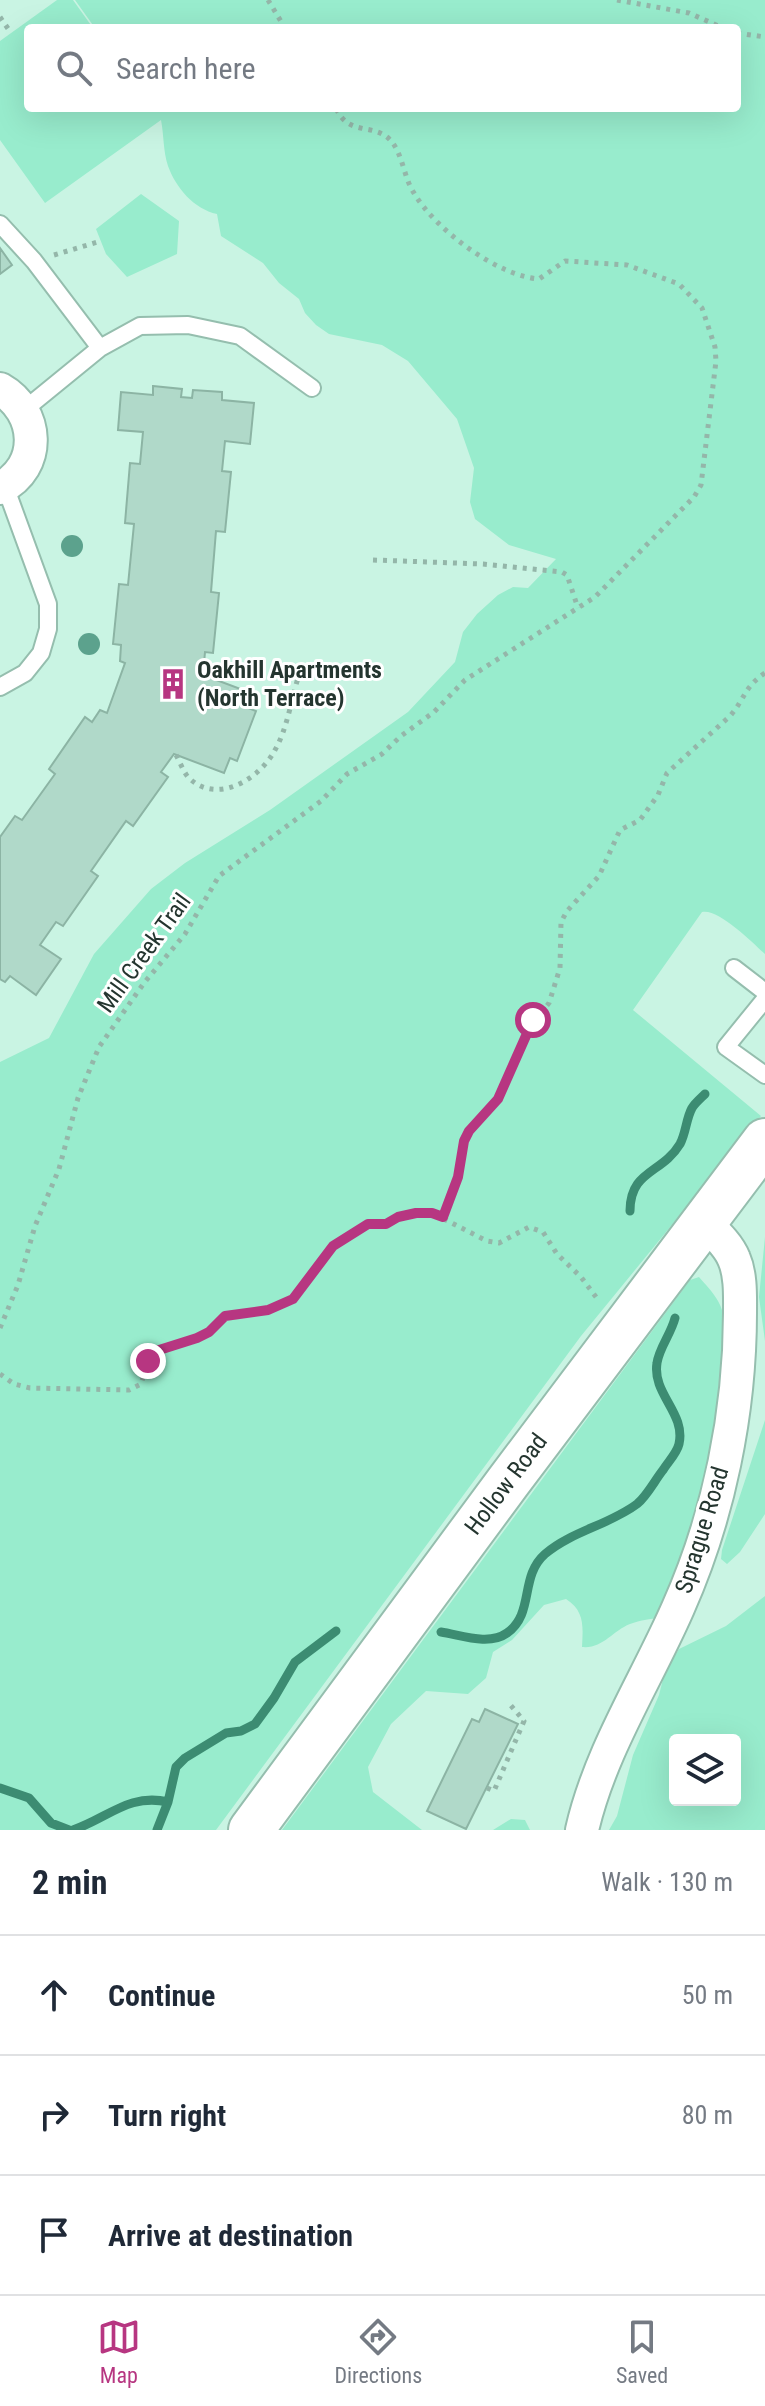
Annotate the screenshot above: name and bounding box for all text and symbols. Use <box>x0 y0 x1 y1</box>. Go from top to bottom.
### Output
search box <box>24 24 741 112</box>
icon: search <box>52 46 96 90</box>
text: Search here <box>116 51 256 86</box>
place label: Oakhill Apartments (North Terrace) <box>197 656 382 712</box>
building icon: Oakhill Apartments (North Terrace) <box>156 667 190 701</box>
street label: Mill Creek Trail <box>91 888 197 1018</box>
route start <box>515 1002 551 1038</box>
route end <box>130 1343 166 1379</box>
street label: Hollow Road <box>459 1428 553 1540</box>
street label: Sprague Road <box>669 1463 735 1597</box>
map controls <box>669 1734 741 1806</box>
button: layers <box>669 1734 741 1806</box>
text: 2 min <box>32 1862 108 1902</box>
text: Walk · 130 m <box>601 1867 733 1897</box>
icon: ahead <box>32 1973 76 2017</box>
text: Continue <box>108 1978 215 2013</box>
text: 50 m <box>682 1980 733 2010</box>
icon: right <box>32 2093 76 2137</box>
text: Turn right <box>108 2098 226 2133</box>
text: 80 m <box>682 2100 733 2130</box>
icon: arrive <box>32 2213 76 2257</box>
text: Arrive at destination <box>108 2218 353 2253</box>
tab: Map <box>97 2315 141 2388</box>
tab: Directions <box>334 2315 422 2388</box>
tab: Saved <box>616 2315 668 2388</box>

